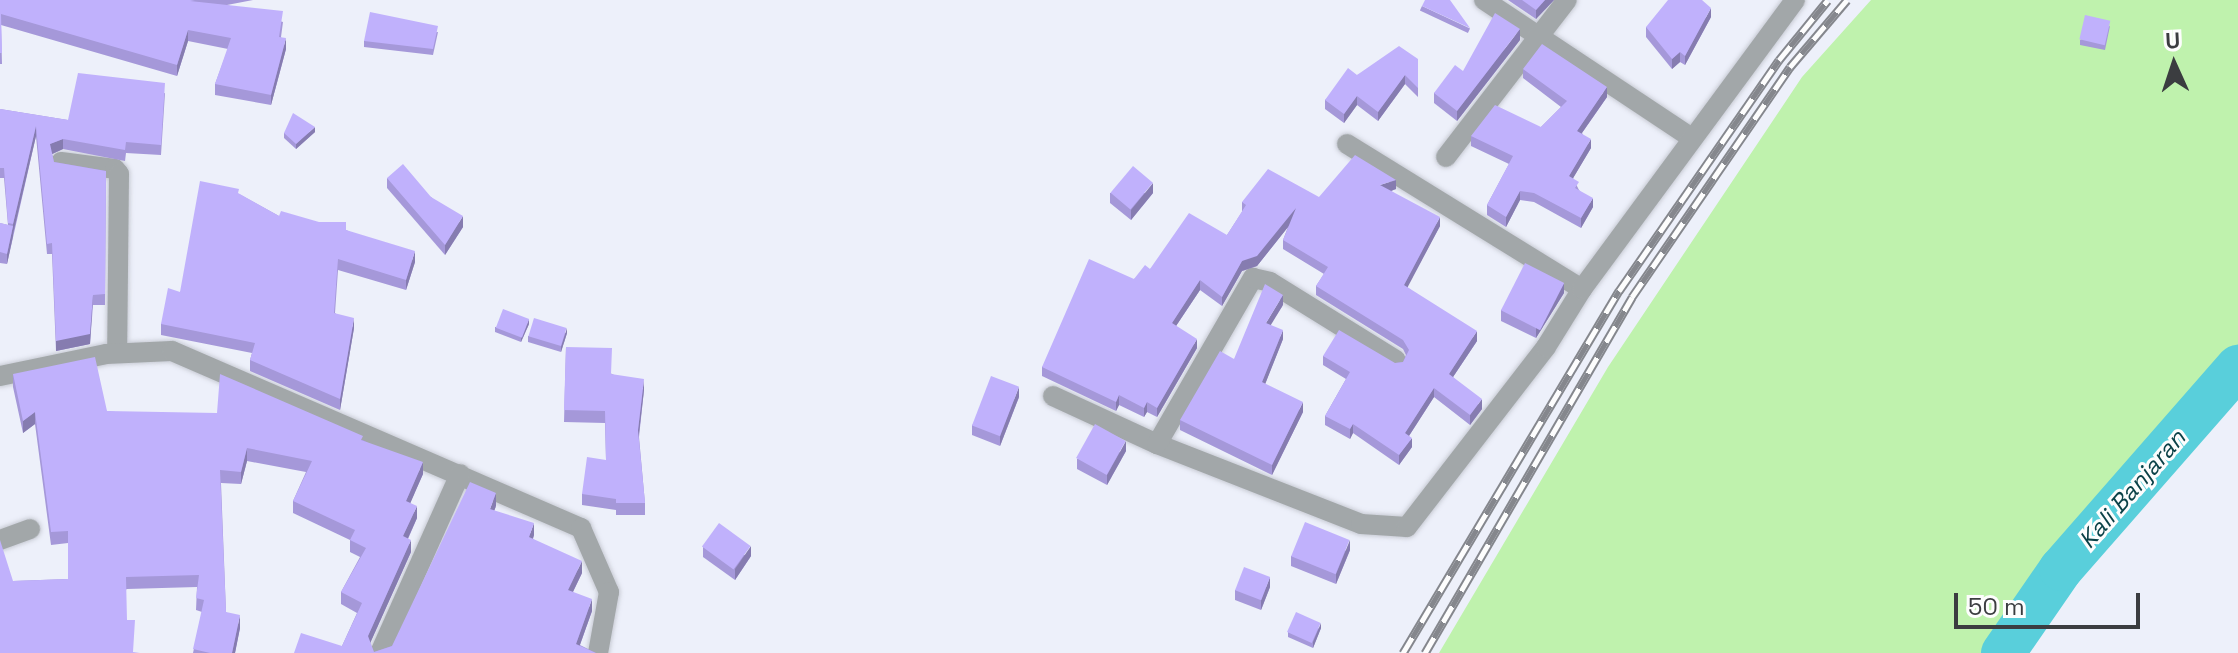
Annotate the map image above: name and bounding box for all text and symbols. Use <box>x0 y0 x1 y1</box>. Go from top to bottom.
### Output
north arrow <box>2134 24 2214 104</box>
text: U <box>2165 26 2181 54</box>
water label: Kali Banjaran <box>2073 424 2191 554</box>
scale bar <box>1958 577 2144 627</box>
text: 50 m <box>1968 591 2025 622</box>

